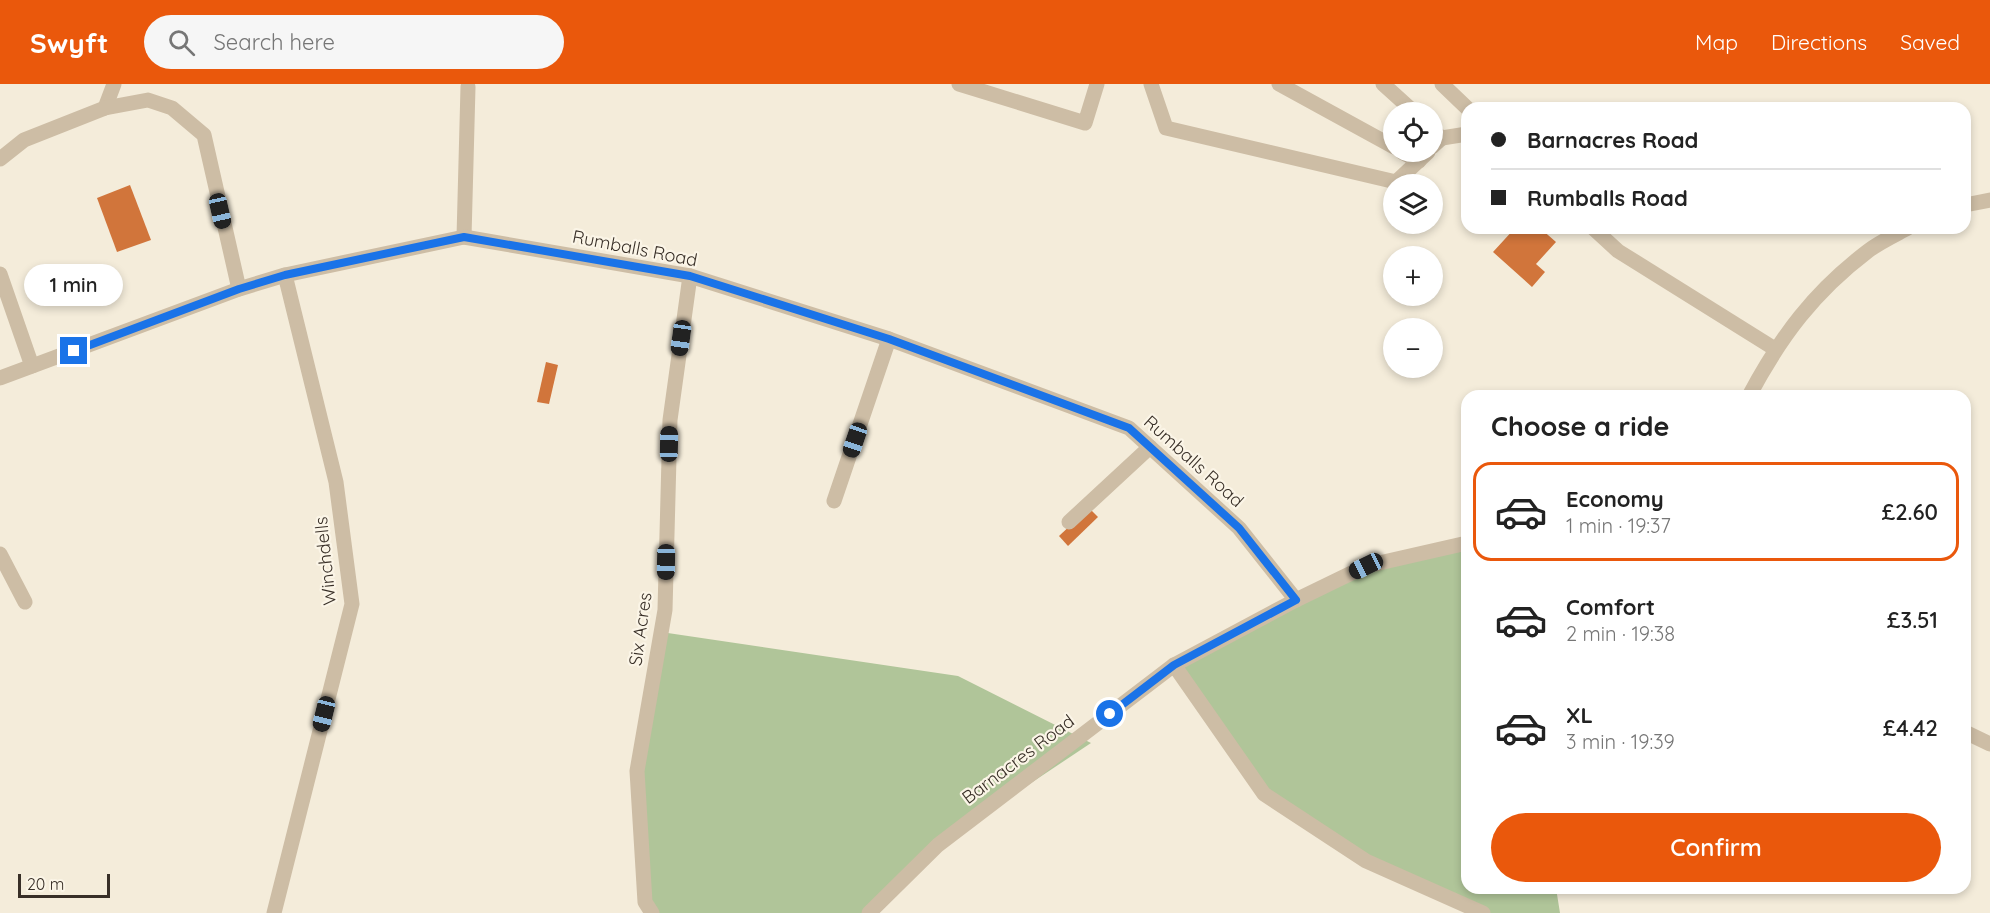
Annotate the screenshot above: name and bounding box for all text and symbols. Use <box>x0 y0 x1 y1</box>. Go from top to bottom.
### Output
search box <box>144 15 564 69</box>
text: Swyft <box>30 25 108 60</box>
icon: search <box>165 26 198 59</box>
text: Search here <box>213 28 335 56</box>
text: Map <box>1695 29 1738 55</box>
text: Directions <box>1771 29 1867 55</box>
text: Saved <box>1900 29 1960 55</box>
map controls <box>1383 102 1443 378</box>
button: locate <box>1383 102 1443 162</box>
text: Barnacres Road <box>1527 126 1698 154</box>
button: layers <box>1383 174 1443 234</box>
text: Rumballs Road <box>1527 184 1688 212</box>
car <box>207 191 233 231</box>
street label: Rumballs Road <box>571 225 699 271</box>
button: + <box>1383 246 1443 306</box>
callout: 1 min <box>25 264 124 306</box>
text: 1 min <box>50 272 97 297</box>
button: − <box>1383 318 1443 378</box>
car <box>670 319 692 357</box>
route end <box>60 337 87 364</box>
text: Choose a ride <box>1491 409 1669 443</box>
street label: Rumballs Road <box>1139 410 1249 512</box>
car <box>841 420 869 460</box>
car <box>660 426 678 462</box>
icon: car <box>1494 485 1548 539</box>
text: Economy <box>1566 485 1664 513</box>
text: £2.60 <box>1882 498 1938 526</box>
text: 1 min · 19:37 <box>1566 513 1671 538</box>
street label: Winchdells <box>309 516 341 606</box>
car <box>657 544 675 580</box>
car <box>1346 550 1386 582</box>
street label: Six Acres <box>623 591 657 667</box>
icon: car <box>1494 593 1548 647</box>
text: Comfort <box>1566 593 1655 621</box>
text: £3.51 <box>1887 606 1938 634</box>
text: 2 min · 19:38 <box>1566 621 1675 646</box>
car <box>311 694 337 734</box>
route start <box>1096 700 1123 727</box>
icon: car <box>1494 701 1548 755</box>
text: XL <box>1566 701 1593 729</box>
street label: Barnacres Road <box>957 709 1079 809</box>
text: £4.42 <box>1883 714 1938 742</box>
text: 3 min · 19:39 <box>1566 729 1675 754</box>
button: Confirm <box>1491 813 1941 882</box>
scale bar <box>18 871 110 898</box>
text: 20 m <box>27 874 64 894</box>

